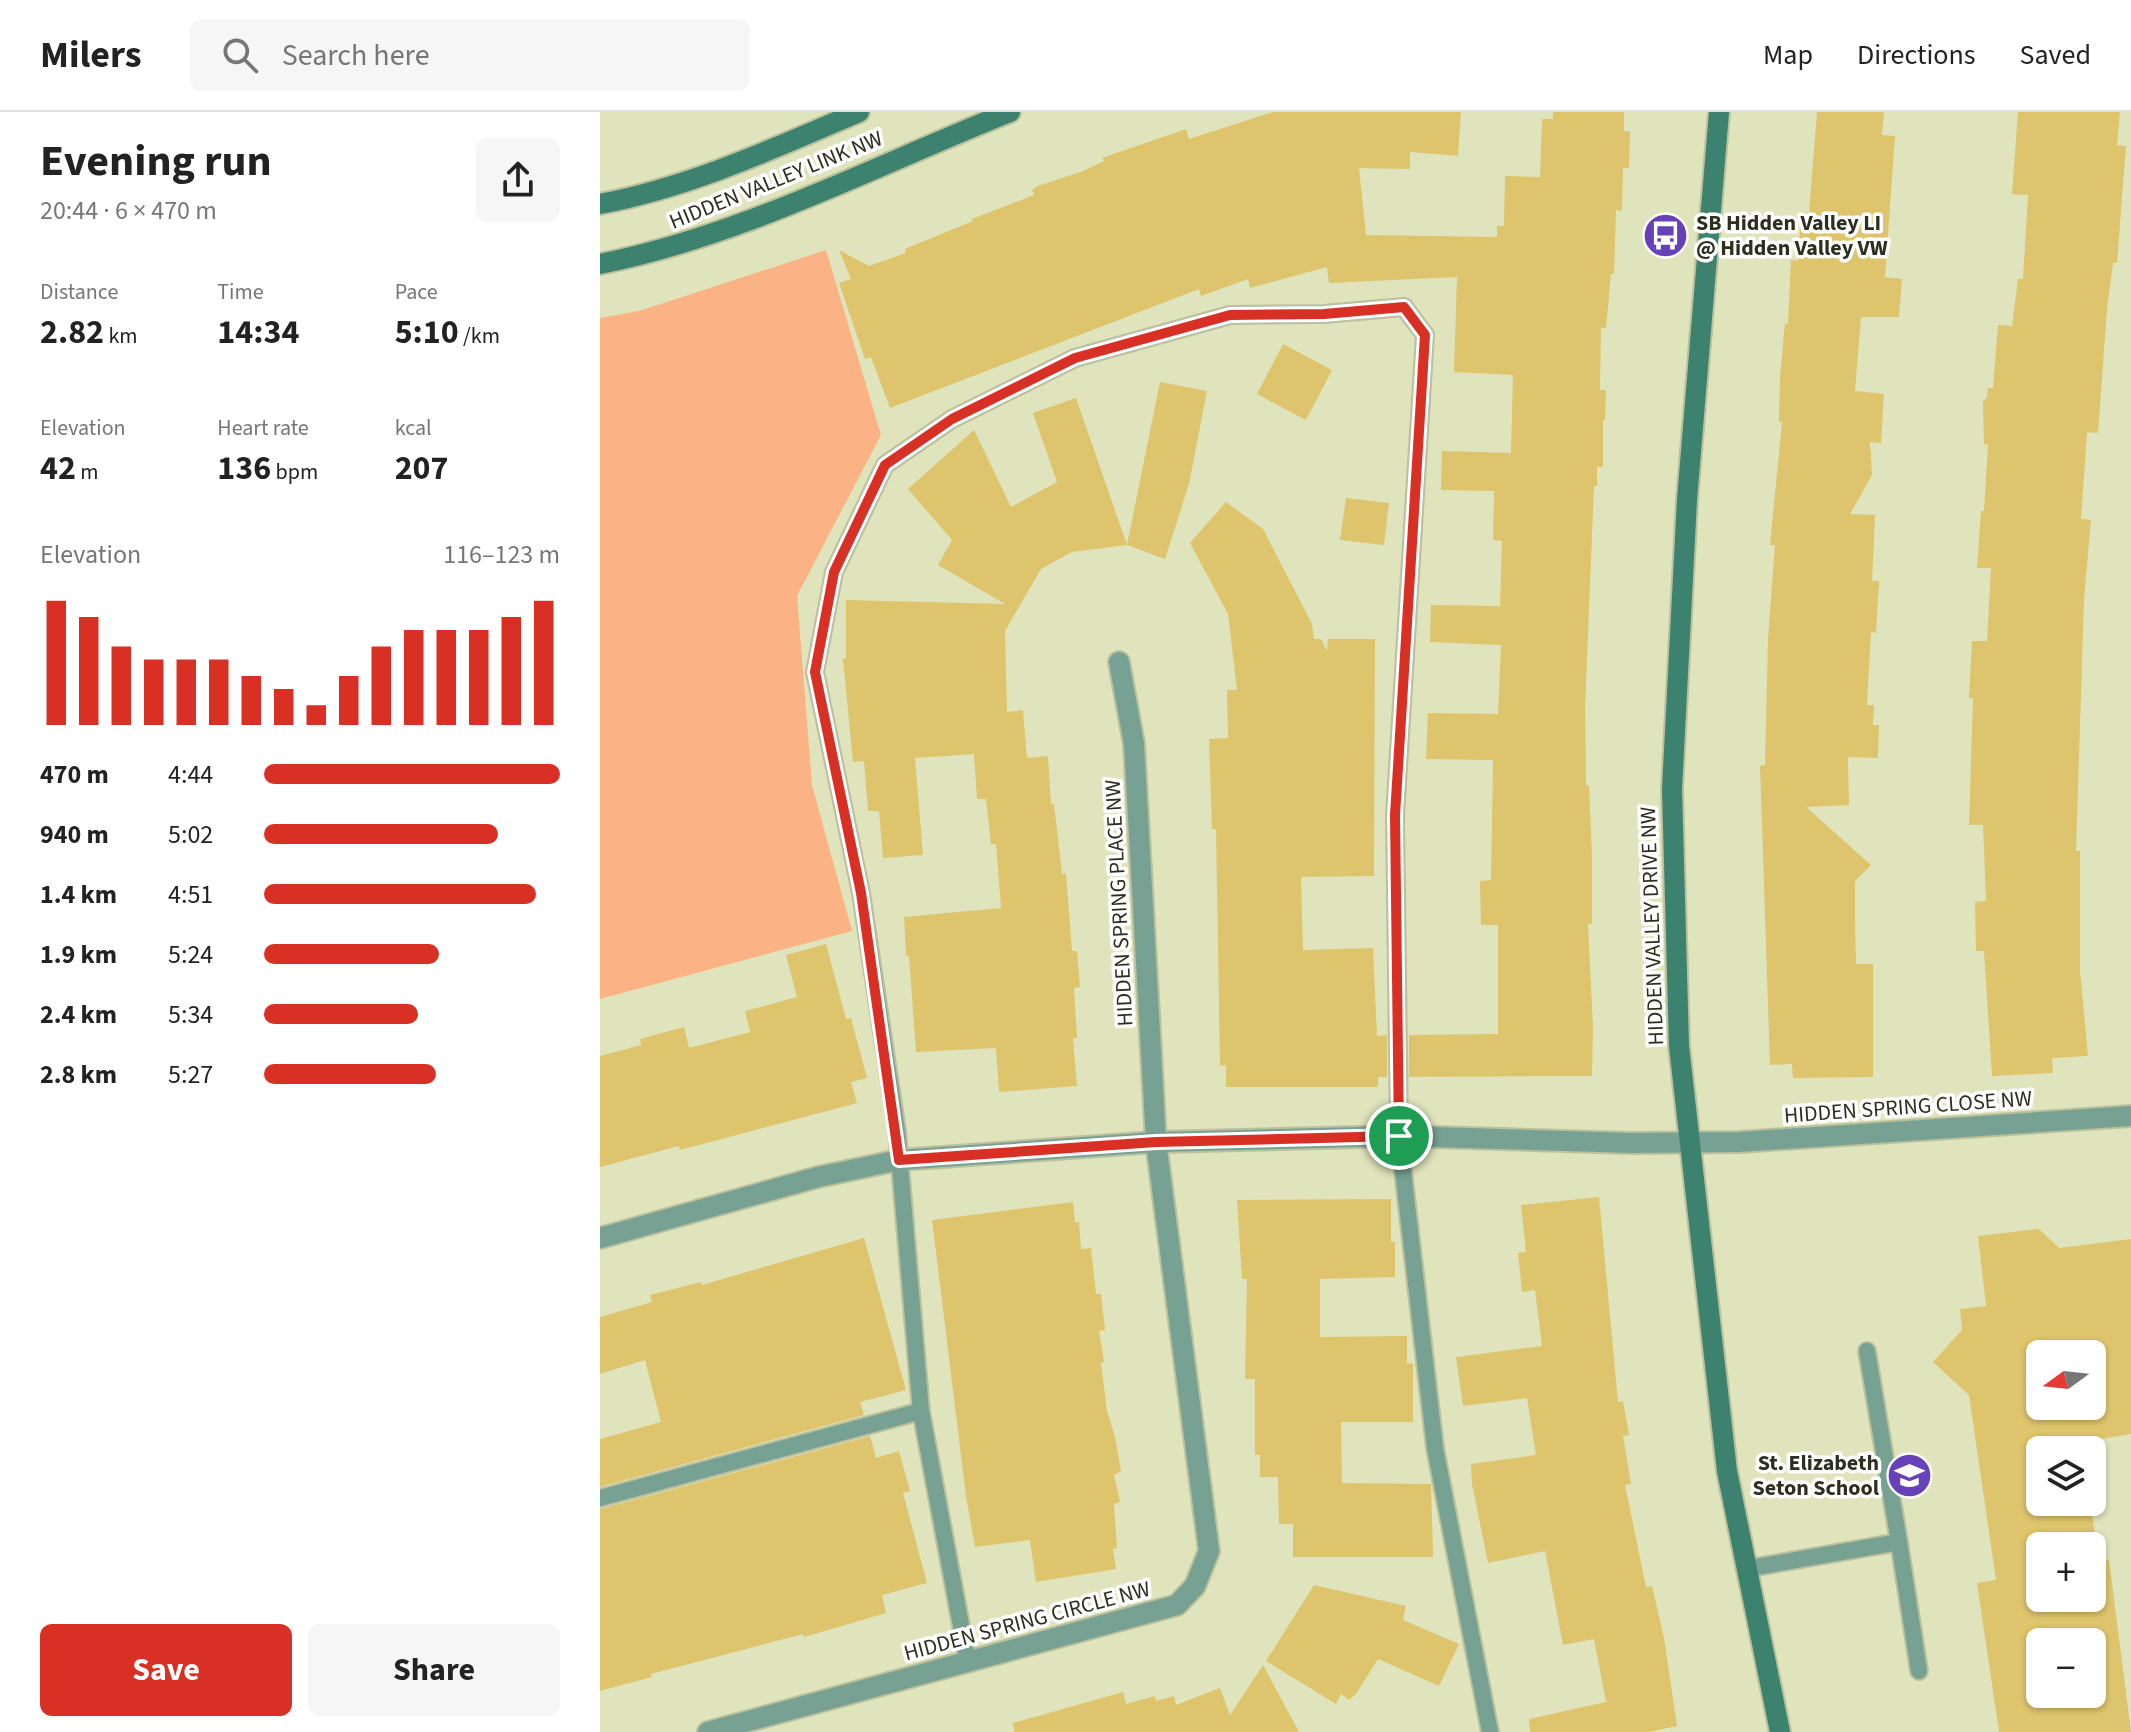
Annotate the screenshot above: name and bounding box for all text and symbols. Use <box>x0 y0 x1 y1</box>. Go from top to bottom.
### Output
search box <box>190 19 750 91</box>
text: Milers <box>40 28 142 82</box>
icon: search <box>218 33 262 77</box>
text: Search here <box>282 34 430 77</box>
text: Map <box>1763 35 1813 75</box>
text: Directions <box>1857 35 1976 75</box>
text: Saved <box>2020 35 2091 75</box>
street label: HIDDEN VALLEY LINK NW <box>664 123 888 237</box>
text: Evening run <box>40 130 272 193</box>
button: share <box>476 138 560 222</box>
text: 20:44 · 6 × 470 m <box>40 192 217 229</box>
place label: SB Hidden Valley LI @ Hidden Valley VW <box>1696 207 1888 264</box>
bus stop icon: SB Hidden Valley LI @ Hidden Valley VW <box>1641 212 1689 260</box>
text: Distance <box>40 276 118 308</box>
text: Time <box>217 276 264 308</box>
text: Pace <box>395 276 438 308</box>
text: 2.82 <box>40 308 104 357</box>
text: 14:34 <box>217 308 299 357</box>
text: 5:10 <box>395 308 459 357</box>
text: km <box>104 320 138 352</box>
text: /km <box>459 320 500 352</box>
text: Elevation <box>40 412 126 444</box>
text: Heart rate <box>217 412 309 444</box>
text: kcal <box>395 412 432 444</box>
text: 42 <box>40 444 76 493</box>
text: 136 <box>217 444 271 493</box>
text: 207 <box>395 444 449 493</box>
text: m <box>76 456 99 488</box>
text: bpm <box>271 456 318 488</box>
text: Elevation <box>40 536 141 573</box>
text: 116–123 m <box>443 536 560 573</box>
text: 470 m <box>40 756 109 793</box>
text: 4:44 <box>168 756 213 793</box>
street label: HIDDEN SPRING PLACE NW <box>1097 779 1141 1027</box>
street label: HIDDEN VALLEY DRIVE NW <box>1632 806 1672 1046</box>
text: 940 m <box>40 816 109 853</box>
text: 5:02 <box>168 816 213 853</box>
text: 1.4 km <box>40 876 117 913</box>
text: 4:51 <box>168 876 213 913</box>
text: 1.9 km <box>40 936 117 973</box>
text: 5:24 <box>168 936 213 973</box>
text: 2.4 km <box>40 996 117 1033</box>
text: 5:34 <box>168 996 213 1033</box>
text: 2.8 km <box>40 1056 117 1093</box>
text: 5:27 <box>168 1056 213 1093</box>
street label: HIDDEN SPRING CLOSE NW <box>1783 1082 2033 1132</box>
pin <box>1365 1102 1433 1170</box>
icon: arrive <box>1377 1114 1421 1158</box>
north arrow <box>2026 1340 2106 1420</box>
map controls <box>2026 1340 2106 1708</box>
button: layers <box>2026 1436 2106 1516</box>
place label: St. Elizabeth Seton School <box>1753 1447 1880 1504</box>
school or university icon: St. Elizabeth Seton School <box>1886 1452 1934 1500</box>
button: + <box>2026 1532 2106 1612</box>
street label: HIDDEN SPRING CIRCLE NW <box>900 1573 1154 1669</box>
button: Save <box>40 1624 292 1716</box>
button: Share <box>308 1624 560 1716</box>
button: − <box>2026 1628 2106 1708</box>

